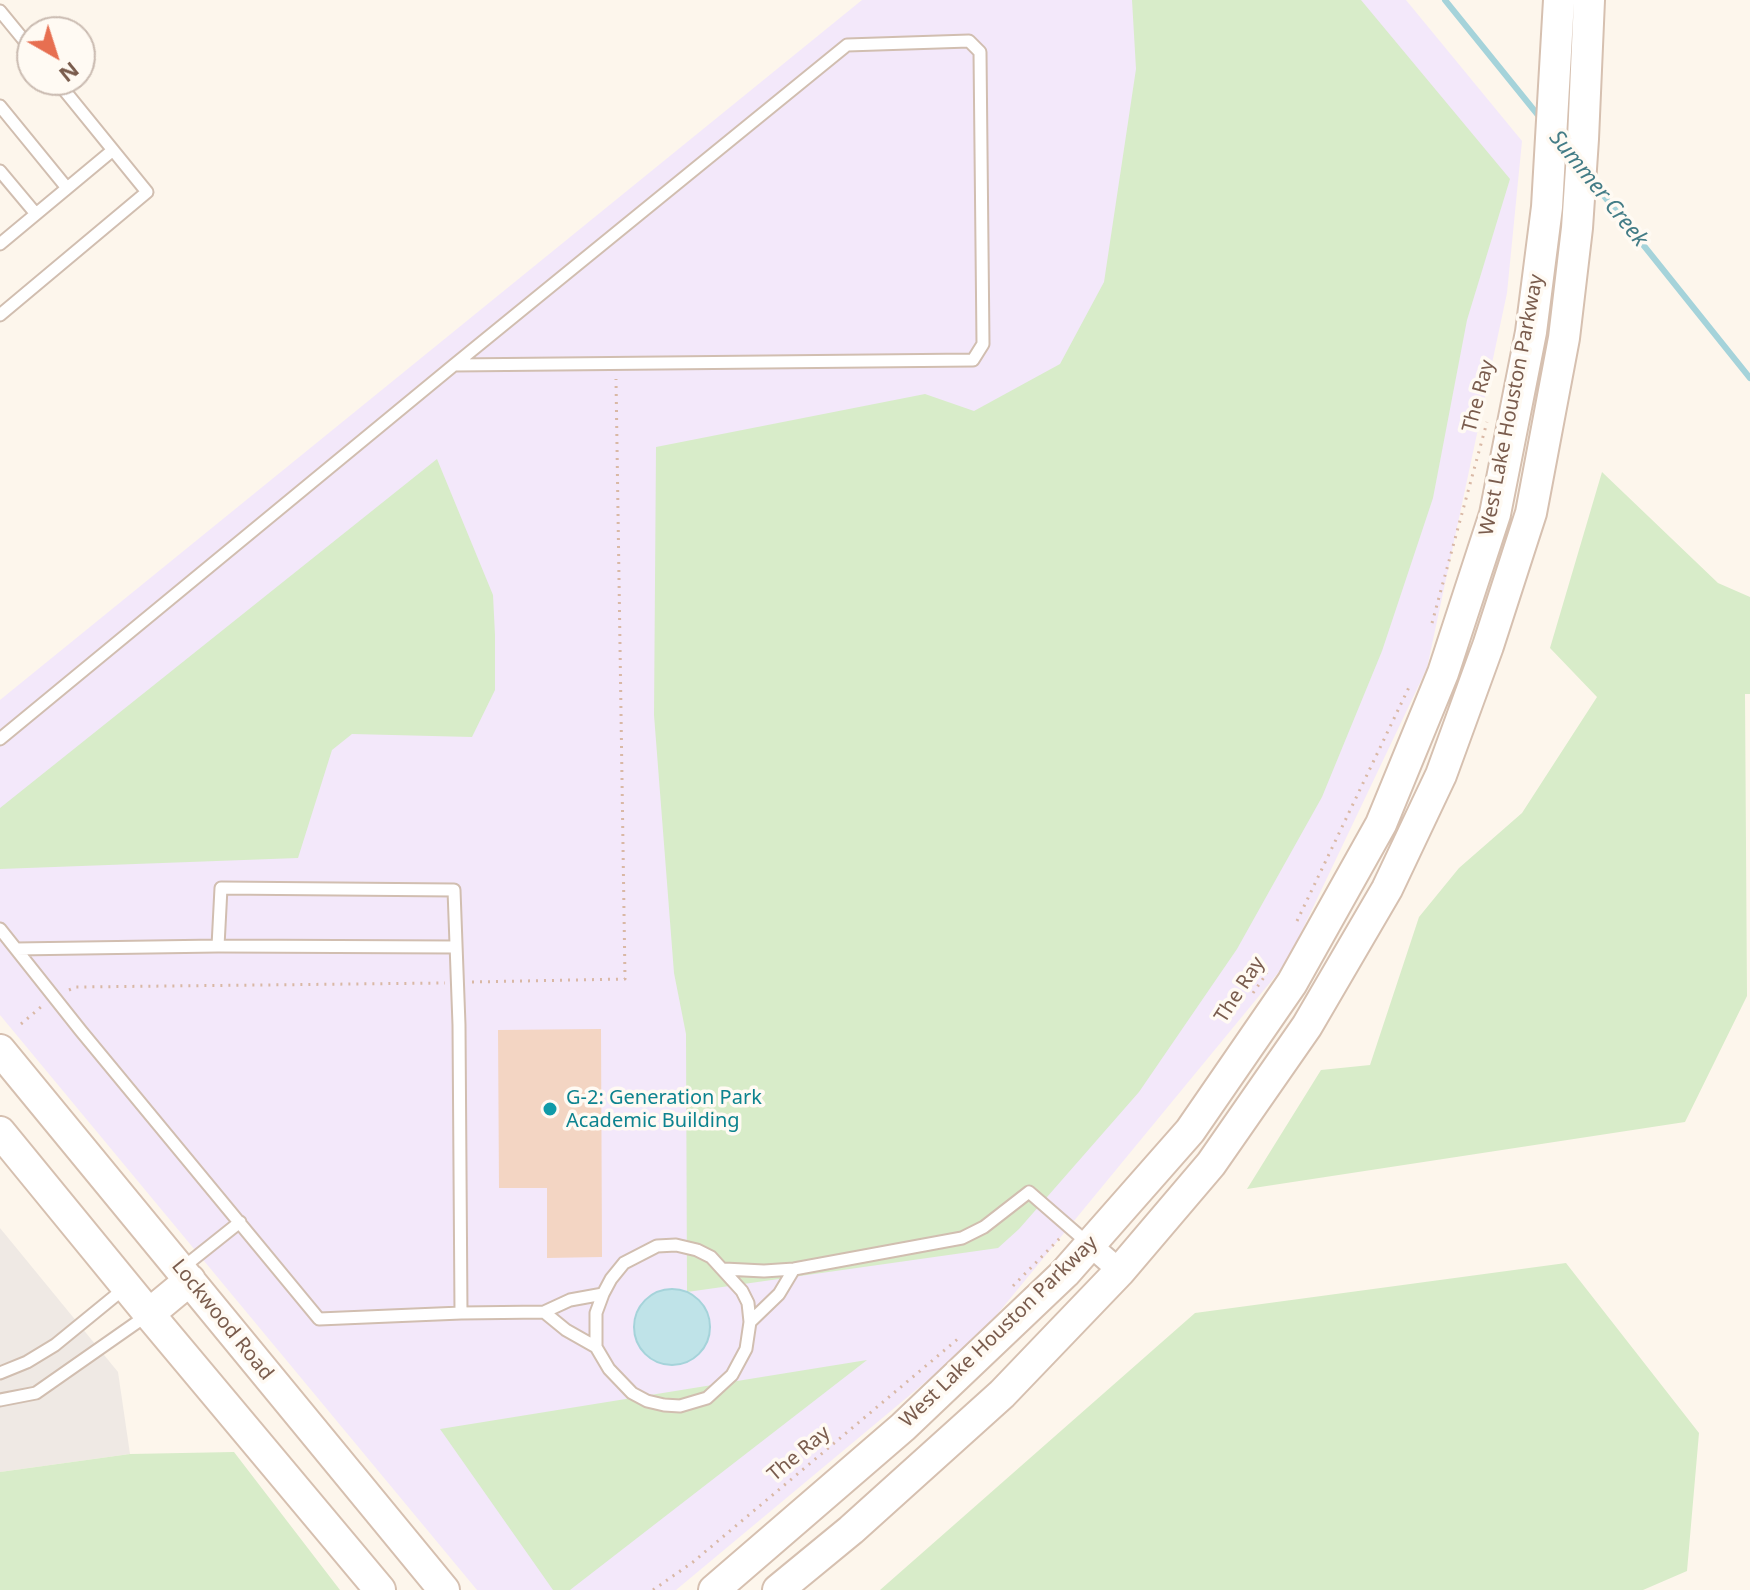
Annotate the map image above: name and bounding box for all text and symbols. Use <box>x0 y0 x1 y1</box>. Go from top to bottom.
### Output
north arrow <box>16 16 96 96</box>
text: N <box>53 56 86 90</box>
water label: Summer Creek <box>1543 126 1653 252</box>
street label: West Lake Houston Parkway <box>1475 272 1549 538</box>
street label: The Ray <box>1458 357 1500 435</box>
street label: The Ray <box>1210 953 1270 1027</box>
place label: G-2: Generation Park Academic Building <box>566 1086 762 1133</box>
marker: G-2: Generation Park Academic Building <box>541 1100 559 1118</box>
street label: West Lake Houston Parkway <box>895 1231 1103 1433</box>
street label: Lockwood Road <box>166 1255 278 1385</box>
street label: The Ray <box>763 1421 835 1487</box>

